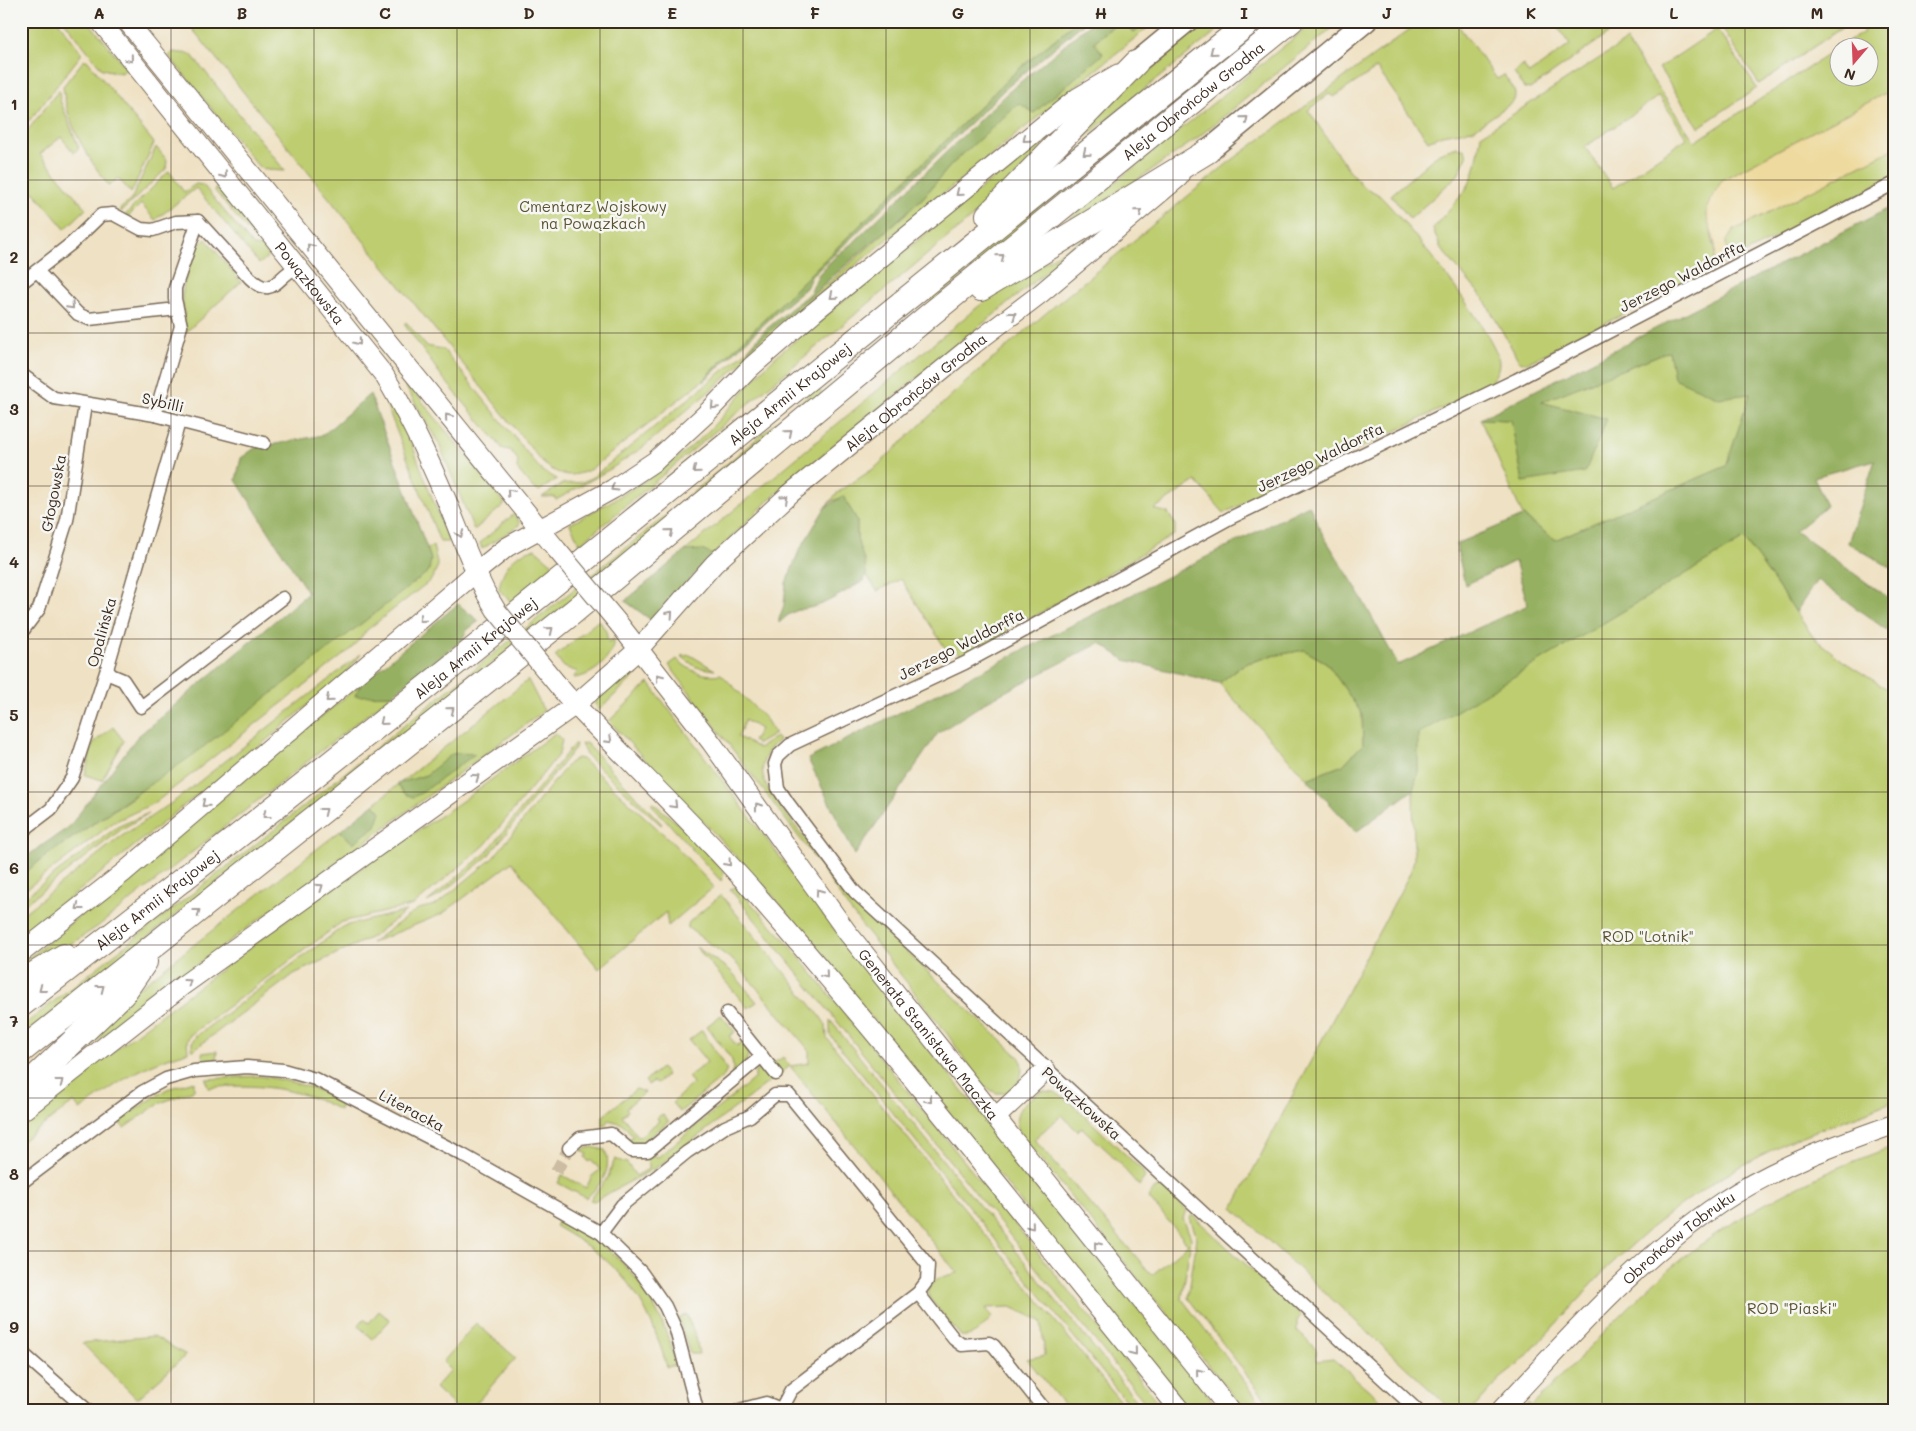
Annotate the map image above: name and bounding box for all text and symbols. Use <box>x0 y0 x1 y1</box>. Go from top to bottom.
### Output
text: A <box>93 2 105 23</box>
text: B <box>237 2 247 23</box>
text: C <box>379 2 391 23</box>
text: D <box>523 2 535 23</box>
text: E <box>667 2 677 23</box>
text: F <box>810 2 820 23</box>
text: G <box>952 2 964 23</box>
text: H <box>1095 2 1107 23</box>
text: I <box>1240 2 1248 23</box>
text: J <box>1382 2 1392 23</box>
text: K <box>1526 2 1536 23</box>
text: L <box>1669 2 1679 23</box>
text: M <box>1811 2 1823 23</box>
street label: Aleja Obrońców Grodna <box>1118 37 1268 165</box>
north arrow <box>1828 38 1878 88</box>
one-way arrow <box>1209 46 1218 55</box>
one-way arrow <box>125 53 133 62</box>
text: N <box>1841 64 1858 85</box>
text: 1 <box>10 93 18 114</box>
one-way arrow <box>1239 117 1248 125</box>
one-way arrow <box>1022 134 1031 143</box>
one-way arrow <box>1083 148 1092 156</box>
one-way arrow <box>218 169 226 178</box>
one-way arrow <box>956 188 965 196</box>
park label: Cmentarz Wojskowy na Powązkach <box>519 196 667 233</box>
one-way arrow <box>1133 209 1142 218</box>
street label: Jerzego Waldorffa <box>1616 236 1748 316</box>
street label: Powązkowska <box>271 238 350 329</box>
one-way arrow <box>308 244 316 253</box>
text: 2 <box>10 246 19 267</box>
one-way arrow <box>995 254 1004 263</box>
one-way arrow <box>830 291 839 299</box>
one-way arrow <box>65 301 74 310</box>
one-way arrow <box>1007 312 1017 321</box>
street label: Aleja Obrońców Grodna <box>840 328 991 456</box>
one-way arrow <box>353 337 362 346</box>
street label: Aleja Armii Krajowej <box>724 338 855 450</box>
street label: Sybilli <box>140 387 186 417</box>
text: 3 <box>9 398 19 419</box>
one-way arrow <box>711 400 720 409</box>
one-way arrow <box>446 414 454 423</box>
street label: Jerzego Waldorffa <box>1253 418 1387 496</box>
one-way arrow <box>783 430 792 438</box>
street label: Głogowska <box>36 453 70 533</box>
one-way arrow <box>693 464 702 472</box>
one-way arrow <box>610 481 619 491</box>
one-way arrow <box>507 489 515 498</box>
one-way arrow <box>779 495 788 504</box>
one-way arrow <box>454 529 464 538</box>
one-way arrow <box>664 529 673 538</box>
text: 4 <box>9 551 19 572</box>
street label: Aleja Armii Krajowej <box>409 592 541 703</box>
street label: Opalińska <box>81 595 121 669</box>
street label: Jerzego Waldorffa <box>895 604 1027 684</box>
one-way arrow <box>664 610 673 619</box>
one-way arrow <box>419 613 428 622</box>
one-way arrow <box>544 628 553 636</box>
one-way arrow <box>657 674 665 683</box>
one-way arrow <box>325 693 334 702</box>
text: 5 <box>9 704 19 725</box>
one-way arrow <box>445 708 454 716</box>
one-way arrow <box>380 717 389 725</box>
one-way arrow <box>603 734 612 743</box>
one-way arrow <box>470 774 480 783</box>
one-way arrow <box>201 798 210 807</box>
one-way arrow <box>668 799 677 808</box>
one-way arrow <box>755 802 764 812</box>
one-way arrow <box>318 809 327 817</box>
one-way arrow <box>262 810 271 819</box>
street label: Aleja Armii Krajowej <box>91 845 223 954</box>
text: 6 <box>9 857 19 878</box>
one-way arrow <box>722 858 731 867</box>
one-way arrow <box>314 884 323 893</box>
one-way arrow <box>816 888 825 898</box>
one-way arrow <box>76 902 85 910</box>
one-way arrow <box>191 910 200 918</box>
park label: ROD "Lotnik" <box>1602 926 1694 946</box>
street label: Generała Stanisława Maczka <box>854 944 1003 1124</box>
one-way arrow <box>819 970 828 979</box>
one-way arrow <box>182 979 192 988</box>
one-way arrow <box>39 984 48 992</box>
one-way arrow <box>95 985 104 994</box>
text: 7 <box>10 1010 19 1031</box>
street label: Powązkowska <box>1038 1062 1126 1144</box>
one-way arrow <box>54 1079 64 1088</box>
street label: Literacka <box>376 1084 448 1136</box>
one-way arrow <box>923 1094 932 1103</box>
text: 8 <box>9 1163 19 1184</box>
street label: Obrońców Tobruku <box>1618 1186 1739 1289</box>
one-way arrow <box>1026 1220 1034 1229</box>
one-way arrow <box>1095 1242 1103 1251</box>
park label: ROD "Piaski" <box>1747 1298 1837 1318</box>
text: 9 <box>9 1316 19 1337</box>
one-way arrow <box>1128 1347 1137 1356</box>
one-way arrow <box>1197 1369 1205 1378</box>

